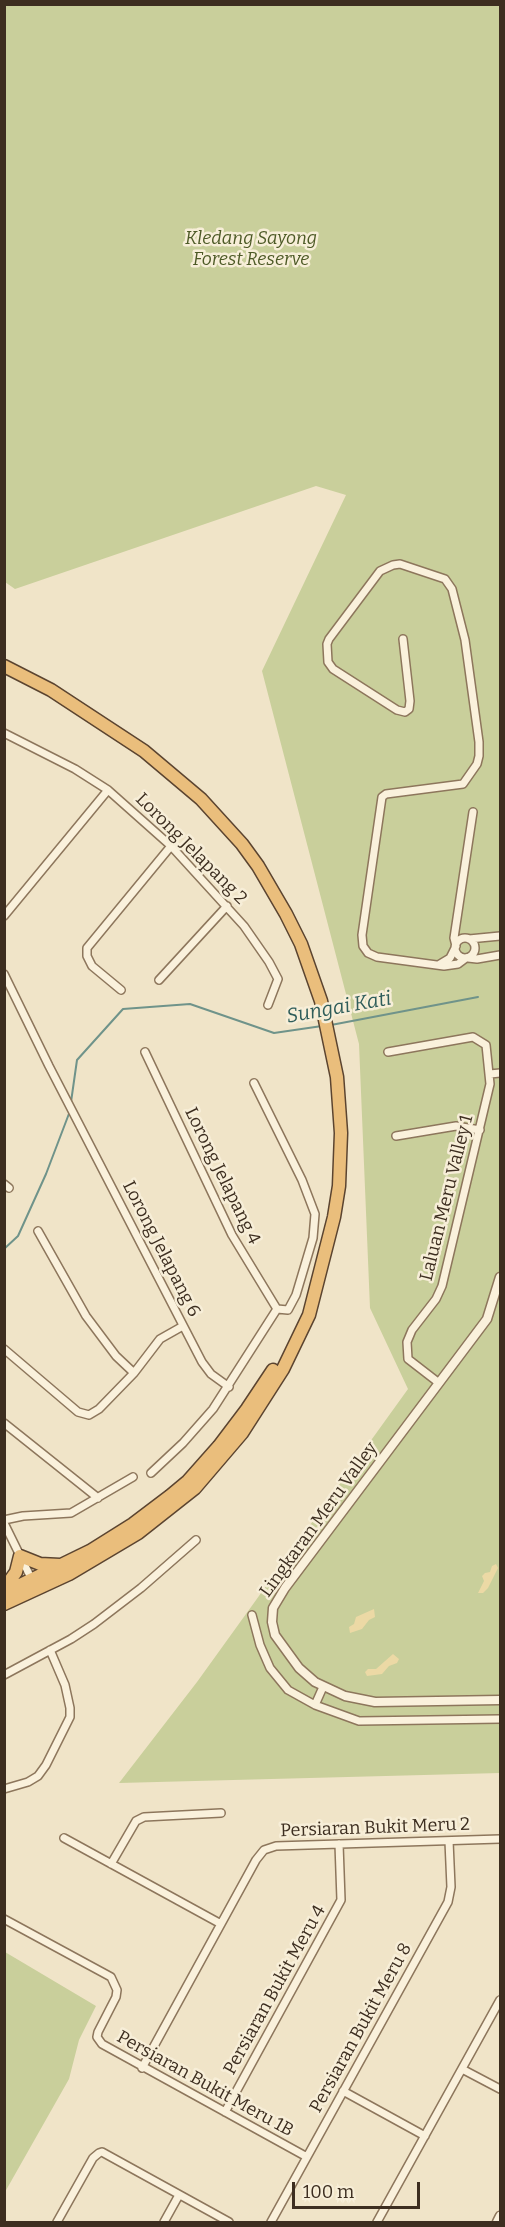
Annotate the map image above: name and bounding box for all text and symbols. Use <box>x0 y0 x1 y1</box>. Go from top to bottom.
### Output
park label: Kledang Sayong Forest Reserve <box>185 228 317 270</box>
street label: Lorong Jelapang 2 <box>131 789 251 909</box>
water label: Sungai Kati <box>285 987 393 1029</box>
street label: Lorong Jelapang 4 <box>180 1104 264 1248</box>
street label: Laluan Meru Valley 1 <box>416 1113 478 1283</box>
street label: Lorong Jelapang 6 <box>117 1177 205 1321</box>
street label: Lingkaran Meru Valley <box>255 1438 383 1602</box>
street label: Persiaran Bukit Meru 2 <box>280 1814 470 1842</box>
street label: Persiaran Bukit Meru 4 <box>219 1902 331 2078</box>
street label: Persiaran Bukit Meru 8 <box>305 1939 417 2117</box>
street label: Persiaran Bukit Meru 1B <box>113 2026 297 2142</box>
scale bar <box>295 2170 422 2208</box>
text: 100 m <box>303 2181 354 2203</box>

